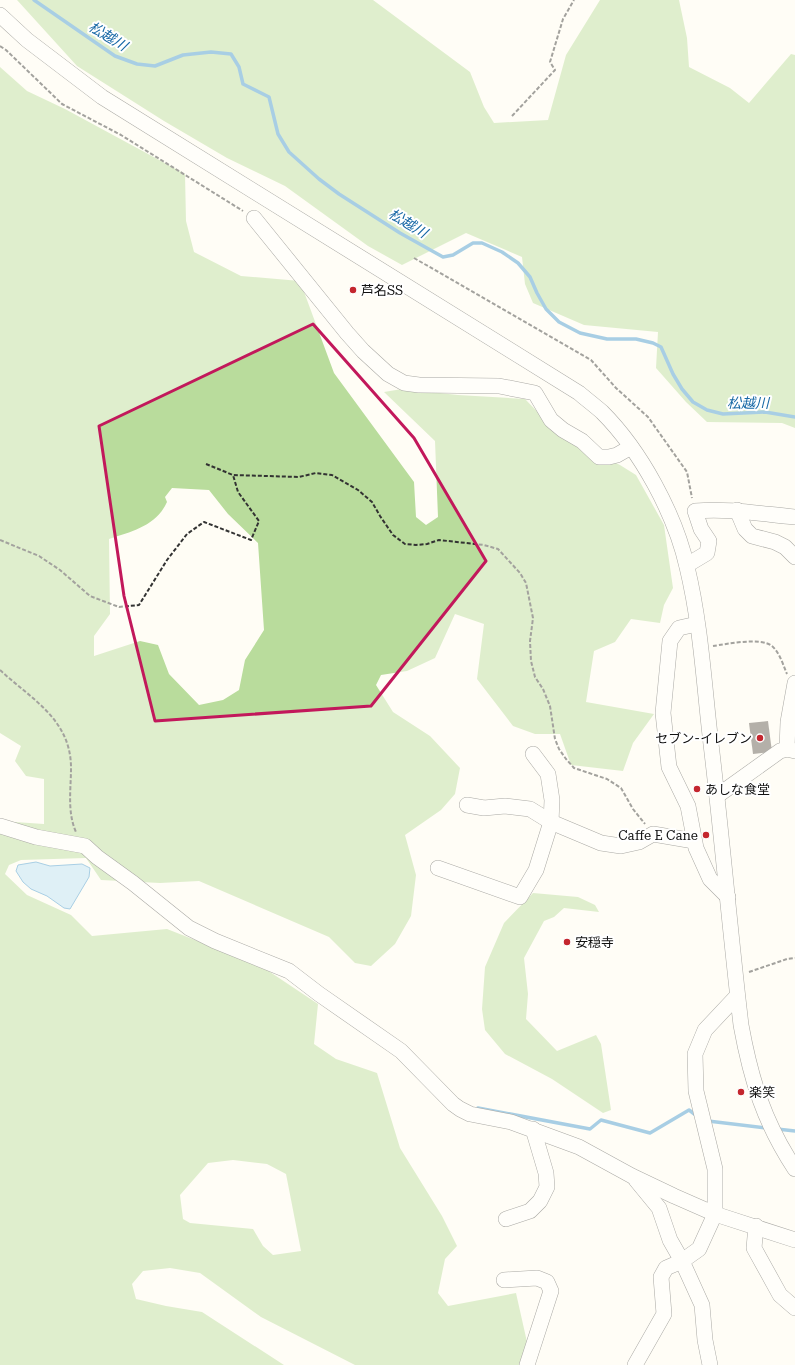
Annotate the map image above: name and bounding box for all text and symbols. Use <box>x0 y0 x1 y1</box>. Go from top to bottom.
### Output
water label: 松越川 <box>86 18 132 55</box>
water label: 松越川 <box>386 205 432 242</box>
place label: 芦名SS <box>361 283 403 298</box>
marker: 芦名SS <box>348 285 358 295</box>
water label: 松越川 <box>727 395 771 411</box>
place label: セブン-イレブン <box>655 731 752 746</box>
marker: セブン-イレブン <box>755 733 765 743</box>
place label: あしな食堂 <box>705 782 770 797</box>
marker: あしな食堂 <box>692 784 702 794</box>
place label: Caffe E Cane <box>618 828 698 843</box>
marker: Caffe E Cane <box>701 830 711 840</box>
place label: 安穏寺 <box>575 935 614 950</box>
marker: 安穏寺 <box>562 937 572 947</box>
place label: 楽笑 <box>749 1085 775 1100</box>
marker: 楽笑 <box>736 1087 746 1097</box>

